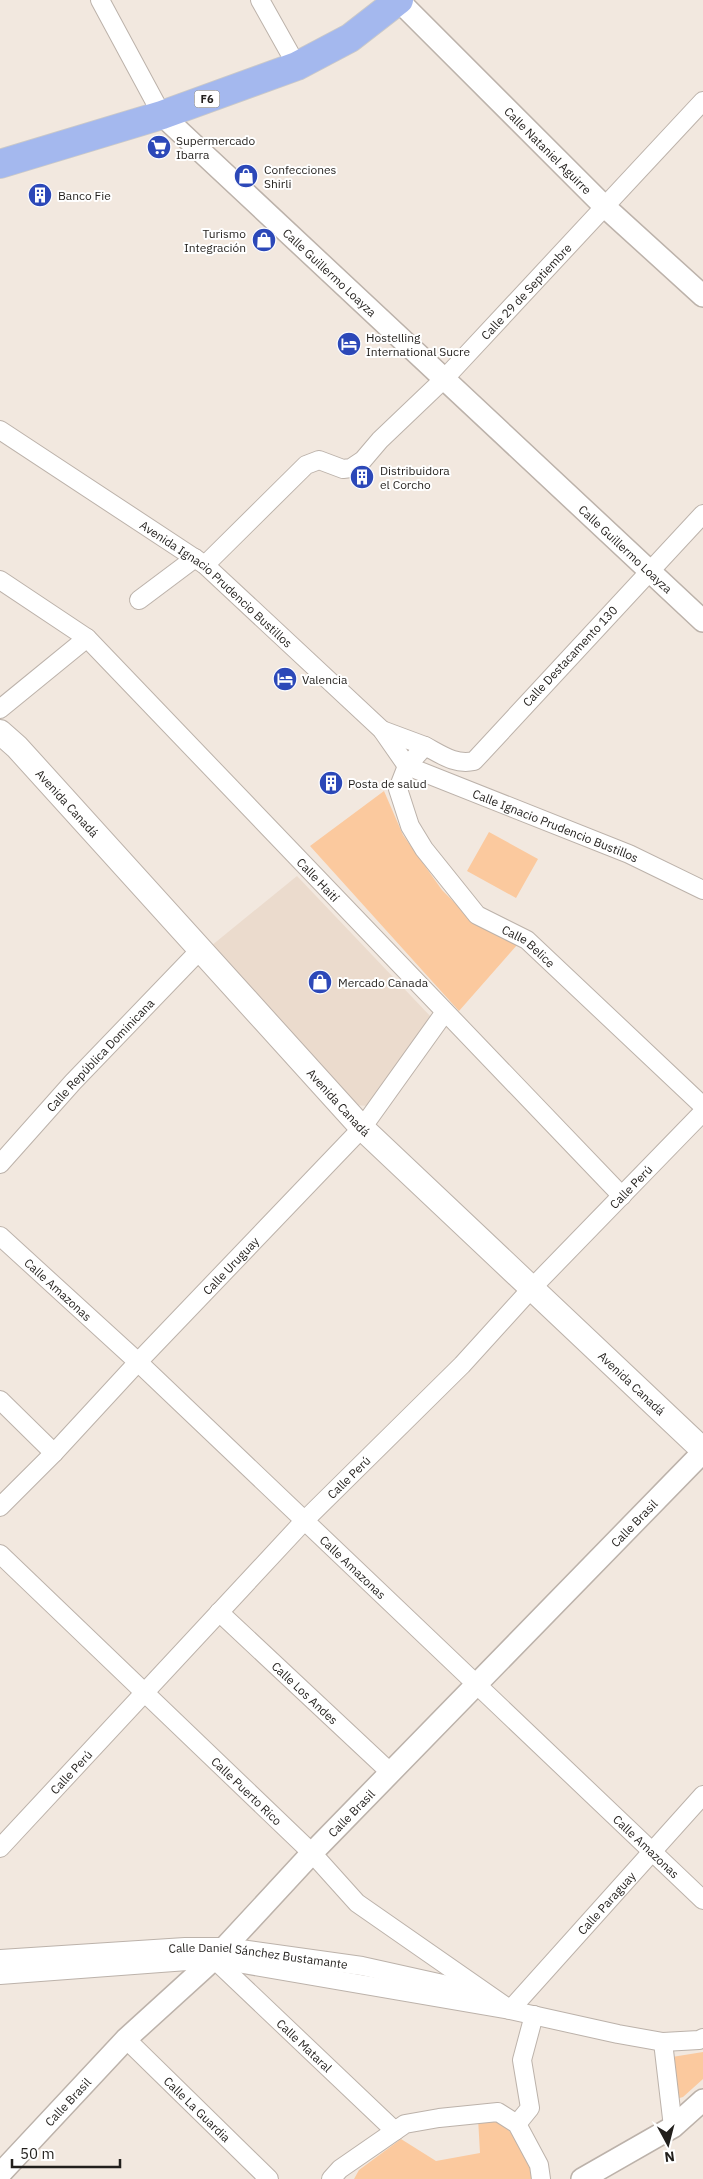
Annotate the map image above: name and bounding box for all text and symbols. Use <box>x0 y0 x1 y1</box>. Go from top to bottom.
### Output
road number: F6 <box>194 90 220 108</box>
street label: Calle Nataniel Aguirre <box>501 103 595 197</box>
place label: Supermercado Ibarra <box>176 133 256 162</box>
supermarket icon: Supermercado Ibarra <box>146 134 172 160</box>
place label: Confecciones Shirli <box>264 162 337 191</box>
shop icon: Confecciones Shirli <box>233 163 259 189</box>
building icon: Banco Fie <box>27 182 53 208</box>
place label: Banco Fie <box>58 188 111 203</box>
street label: Calle Guillermo Loayza <box>280 225 380 320</box>
place label: Turismo Integración <box>184 226 246 255</box>
shop icon: Turismo Integración <box>251 227 277 253</box>
street label: Calle 29 de Septiembre <box>477 240 575 342</box>
place label: Hostelling International Sucre <box>366 330 470 359</box>
hotel icon: Hostelling International Sucre <box>336 331 362 357</box>
place label: Distribuidora el Corcho <box>380 463 450 492</box>
building icon: Distribuidora el Corcho <box>349 464 375 490</box>
street label: Calle Guillermo Loayza <box>576 501 676 596</box>
street label: Avenida Ignacio Prudencio Bustillos <box>137 517 296 650</box>
street label: Calle Destacamento 130 <box>519 602 621 710</box>
hotel icon: Valencia <box>272 666 298 692</box>
place label: Valencia <box>302 672 348 687</box>
street label: Avenida Canadá <box>33 766 103 840</box>
building icon: Posta de salud <box>318 770 344 796</box>
place label: Posta de salud <box>348 776 427 791</box>
street label: Calle Ignacio Prudencio Bustillos <box>471 785 641 865</box>
street label: Calle Haití <box>294 854 343 904</box>
street label: Calle Belice <box>500 921 559 971</box>
shop icon: Mercado Canada <box>307 969 333 995</box>
place label: Mercado Canada <box>338 975 429 990</box>
street label: Calle República Dominicana <box>43 995 157 1115</box>
street label: Avenida Canadá <box>304 1065 374 1140</box>
street label: Calle Perú <box>606 1162 655 1211</box>
street label: Calle Uruguay <box>199 1233 262 1298</box>
street label: Calle Amazonas <box>22 1255 95 1324</box>
street label: Avenida Canadá <box>595 1348 669 1418</box>
street label: Calle Perú <box>324 1453 373 1502</box>
street label: Calle Brasil <box>607 1496 660 1550</box>
street label: Calle Amazonas <box>317 1532 389 1602</box>
street label: Calle Los Andes <box>269 1658 341 1727</box>
street label: Calle Perú <box>47 1747 95 1797</box>
street label: Calle Puerto Rico <box>208 1753 286 1828</box>
street label: Calle Brasil <box>325 1786 378 1840</box>
street label: Calle Amazonas <box>610 1811 683 1881</box>
street label: Calle Paraguay <box>574 1868 638 1937</box>
street label: Calle Daniel Sánchez Bustamante <box>168 1939 349 1971</box>
street label: Calle Mataral <box>274 2015 335 2075</box>
street label: Calle La Guardia <box>161 2073 234 2145</box>
street label: Calle Brasil <box>41 2074 94 2129</box>
north arrow <box>643 2119 693 2169</box>
scale bar <box>12 2136 120 2168</box>
text: 50 m <box>20 2144 55 2163</box>
text: N <box>663 2147 676 2166</box>

